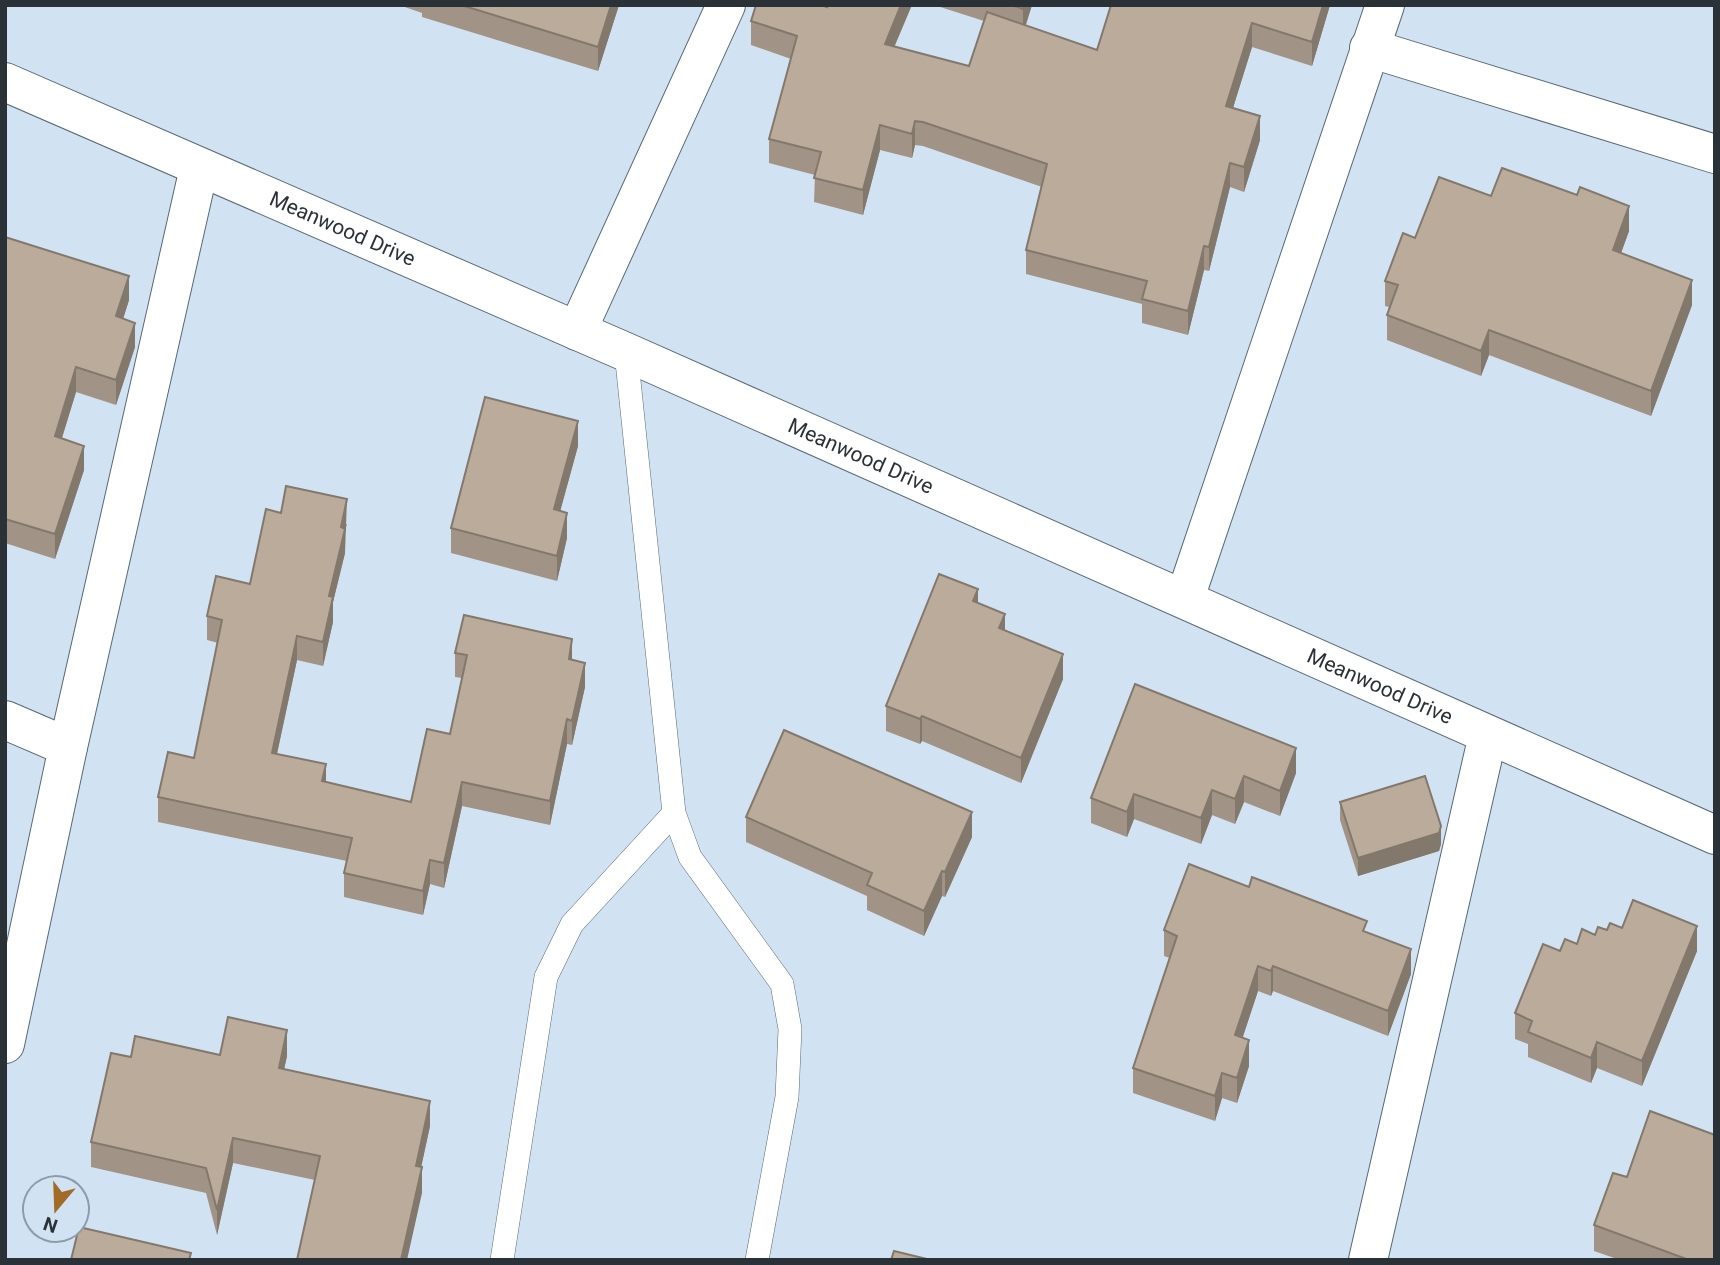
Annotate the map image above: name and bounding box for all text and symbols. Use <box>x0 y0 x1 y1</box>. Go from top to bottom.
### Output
street label: Meanwood Drive <box>266 187 419 271</box>
street label: Meanwood Drive <box>784 413 937 499</box>
street label: Meanwood Drive <box>1304 644 1456 729</box>
north arrow <box>21 1174 91 1244</box>
text: N <box>41 1212 61 1238</box>

